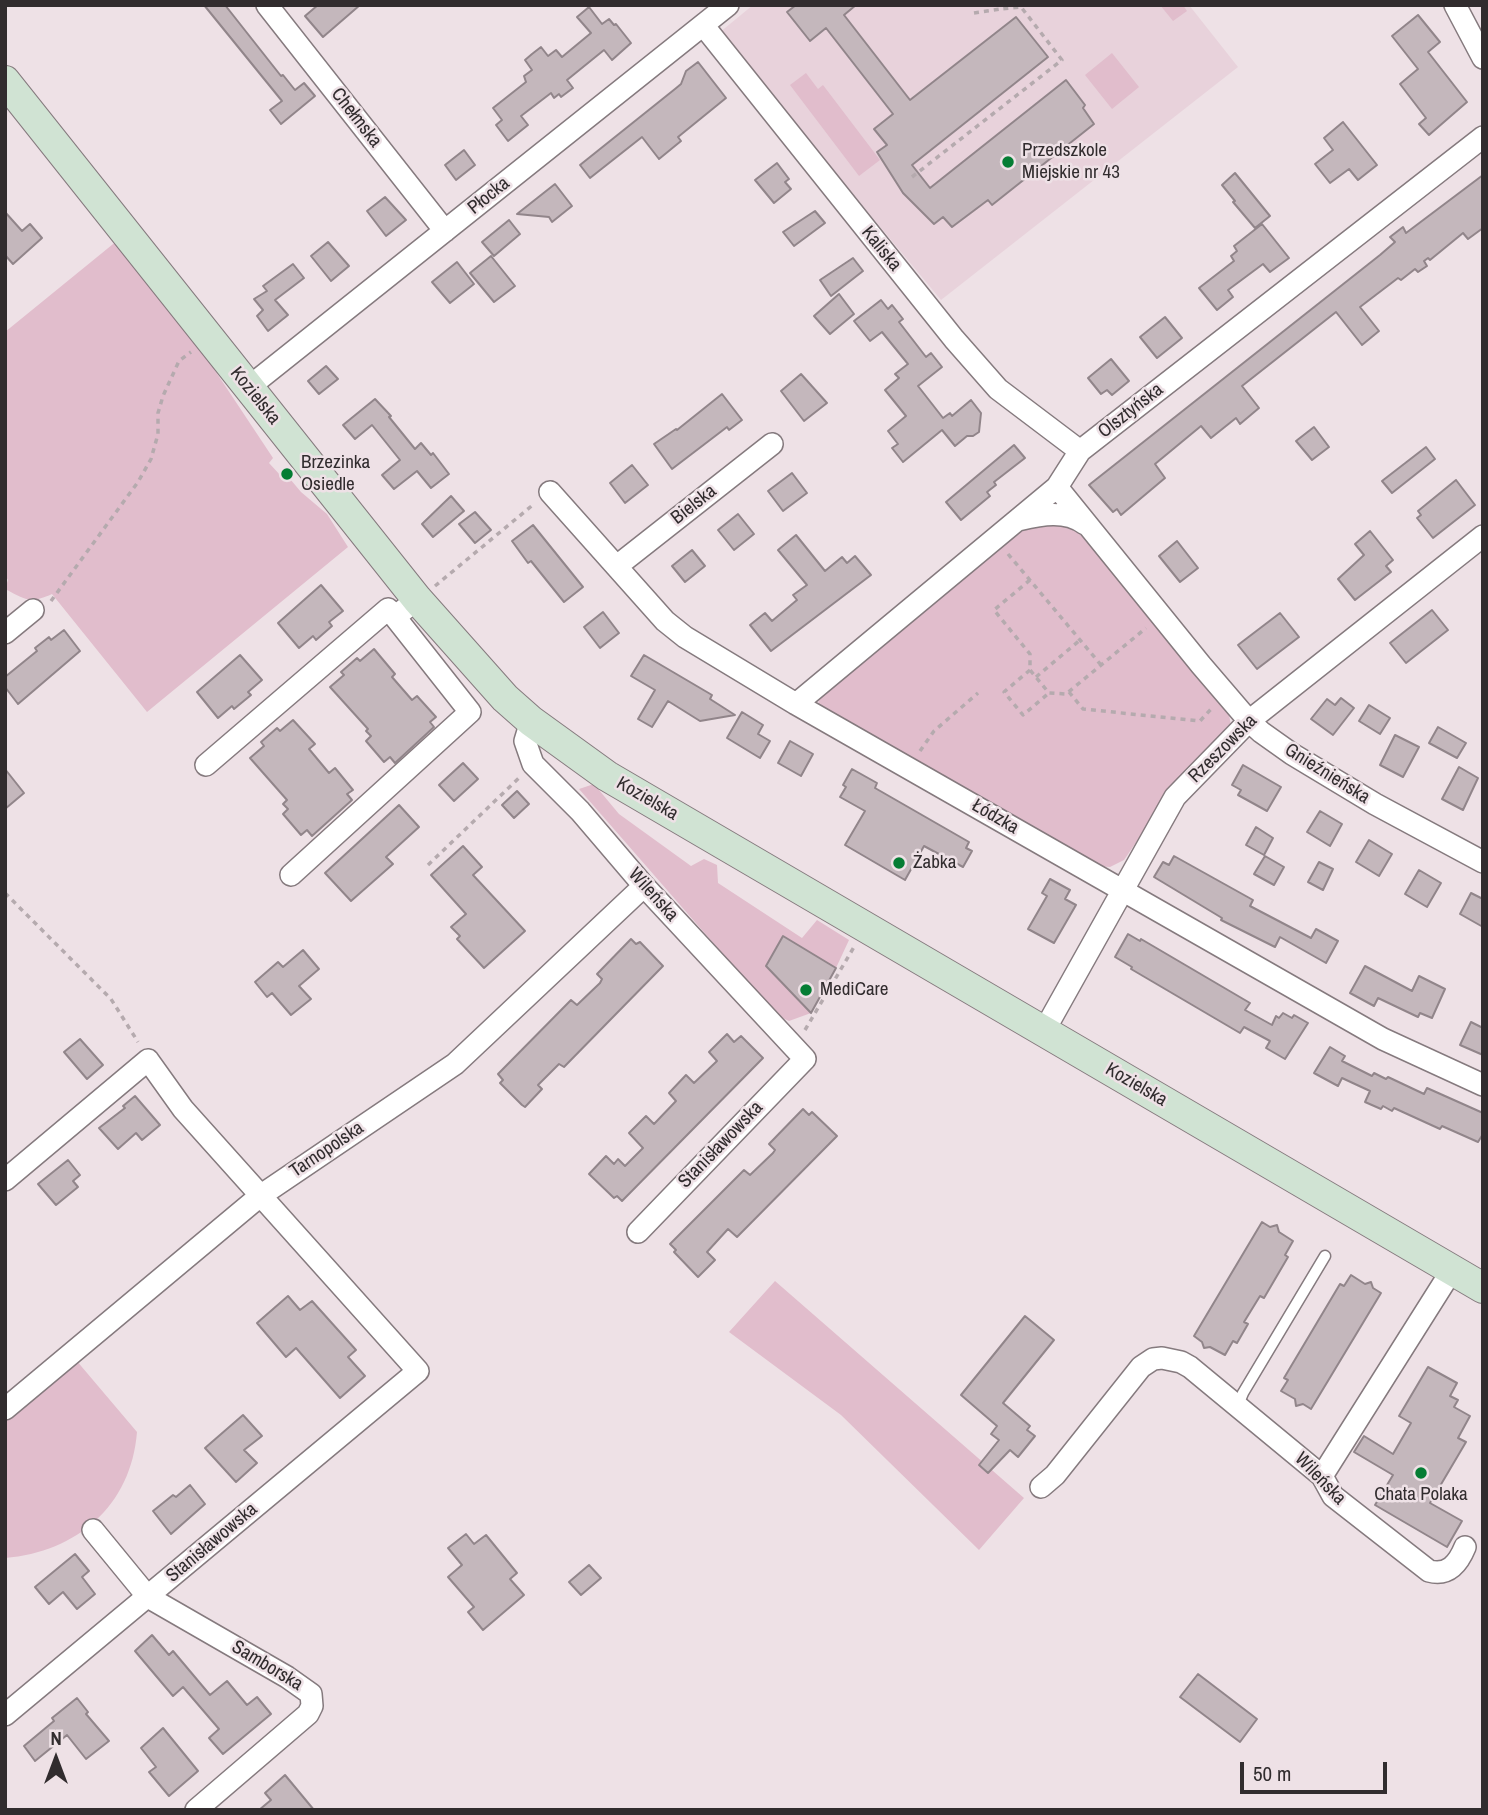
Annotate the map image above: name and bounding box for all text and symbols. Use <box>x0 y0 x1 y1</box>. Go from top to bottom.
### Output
street label: Chełmska <box>326 84 386 152</box>
place label: Przedszkole Miejskie nr 43 <box>1022 140 1120 184</box>
marker: Przedszkole Miejskie nr 43 <box>1000 154 1016 170</box>
street label: Płocka <box>464 172 514 220</box>
street label: Kaliska <box>856 222 906 276</box>
street label: Kozielska <box>225 363 285 429</box>
street label: Olsztyńska <box>1094 379 1168 443</box>
place label: Brzezinka Osiedle <box>301 452 370 496</box>
marker: Brzezinka Osiedle <box>279 466 295 482</box>
street label: Bielska <box>667 480 721 530</box>
street label: Rzeszowska <box>1184 710 1262 788</box>
street label: Gnieźnieńska <box>1280 739 1374 809</box>
street label: Kozielska <box>612 772 682 826</box>
street label: Łódzka <box>968 795 1022 839</box>
place label: Żabka <box>913 852 956 874</box>
marker: Żabka <box>891 855 907 871</box>
street label: Wileńska <box>623 864 683 926</box>
place label: MediCare <box>820 979 888 1001</box>
marker: MediCare <box>798 982 814 998</box>
street label: Kozielska <box>1101 1058 1171 1112</box>
street label: Stanisławowska <box>674 1097 768 1193</box>
street label: Tarnopolska <box>286 1117 368 1183</box>
street label: Wileńska <box>1290 1448 1350 1510</box>
marker: Chata Polaka <box>1413 1465 1429 1481</box>
place label: Chata Polaka <box>1374 1484 1468 1506</box>
street label: Stanisławowska <box>162 1498 262 1588</box>
street label: Samborska <box>227 1636 307 1696</box>
north arrow <box>21 1724 91 1794</box>
text: N <box>50 1725 62 1751</box>
scale bar <box>1243 1748 1390 1792</box>
text: 50 m <box>1253 1759 1291 1788</box>

